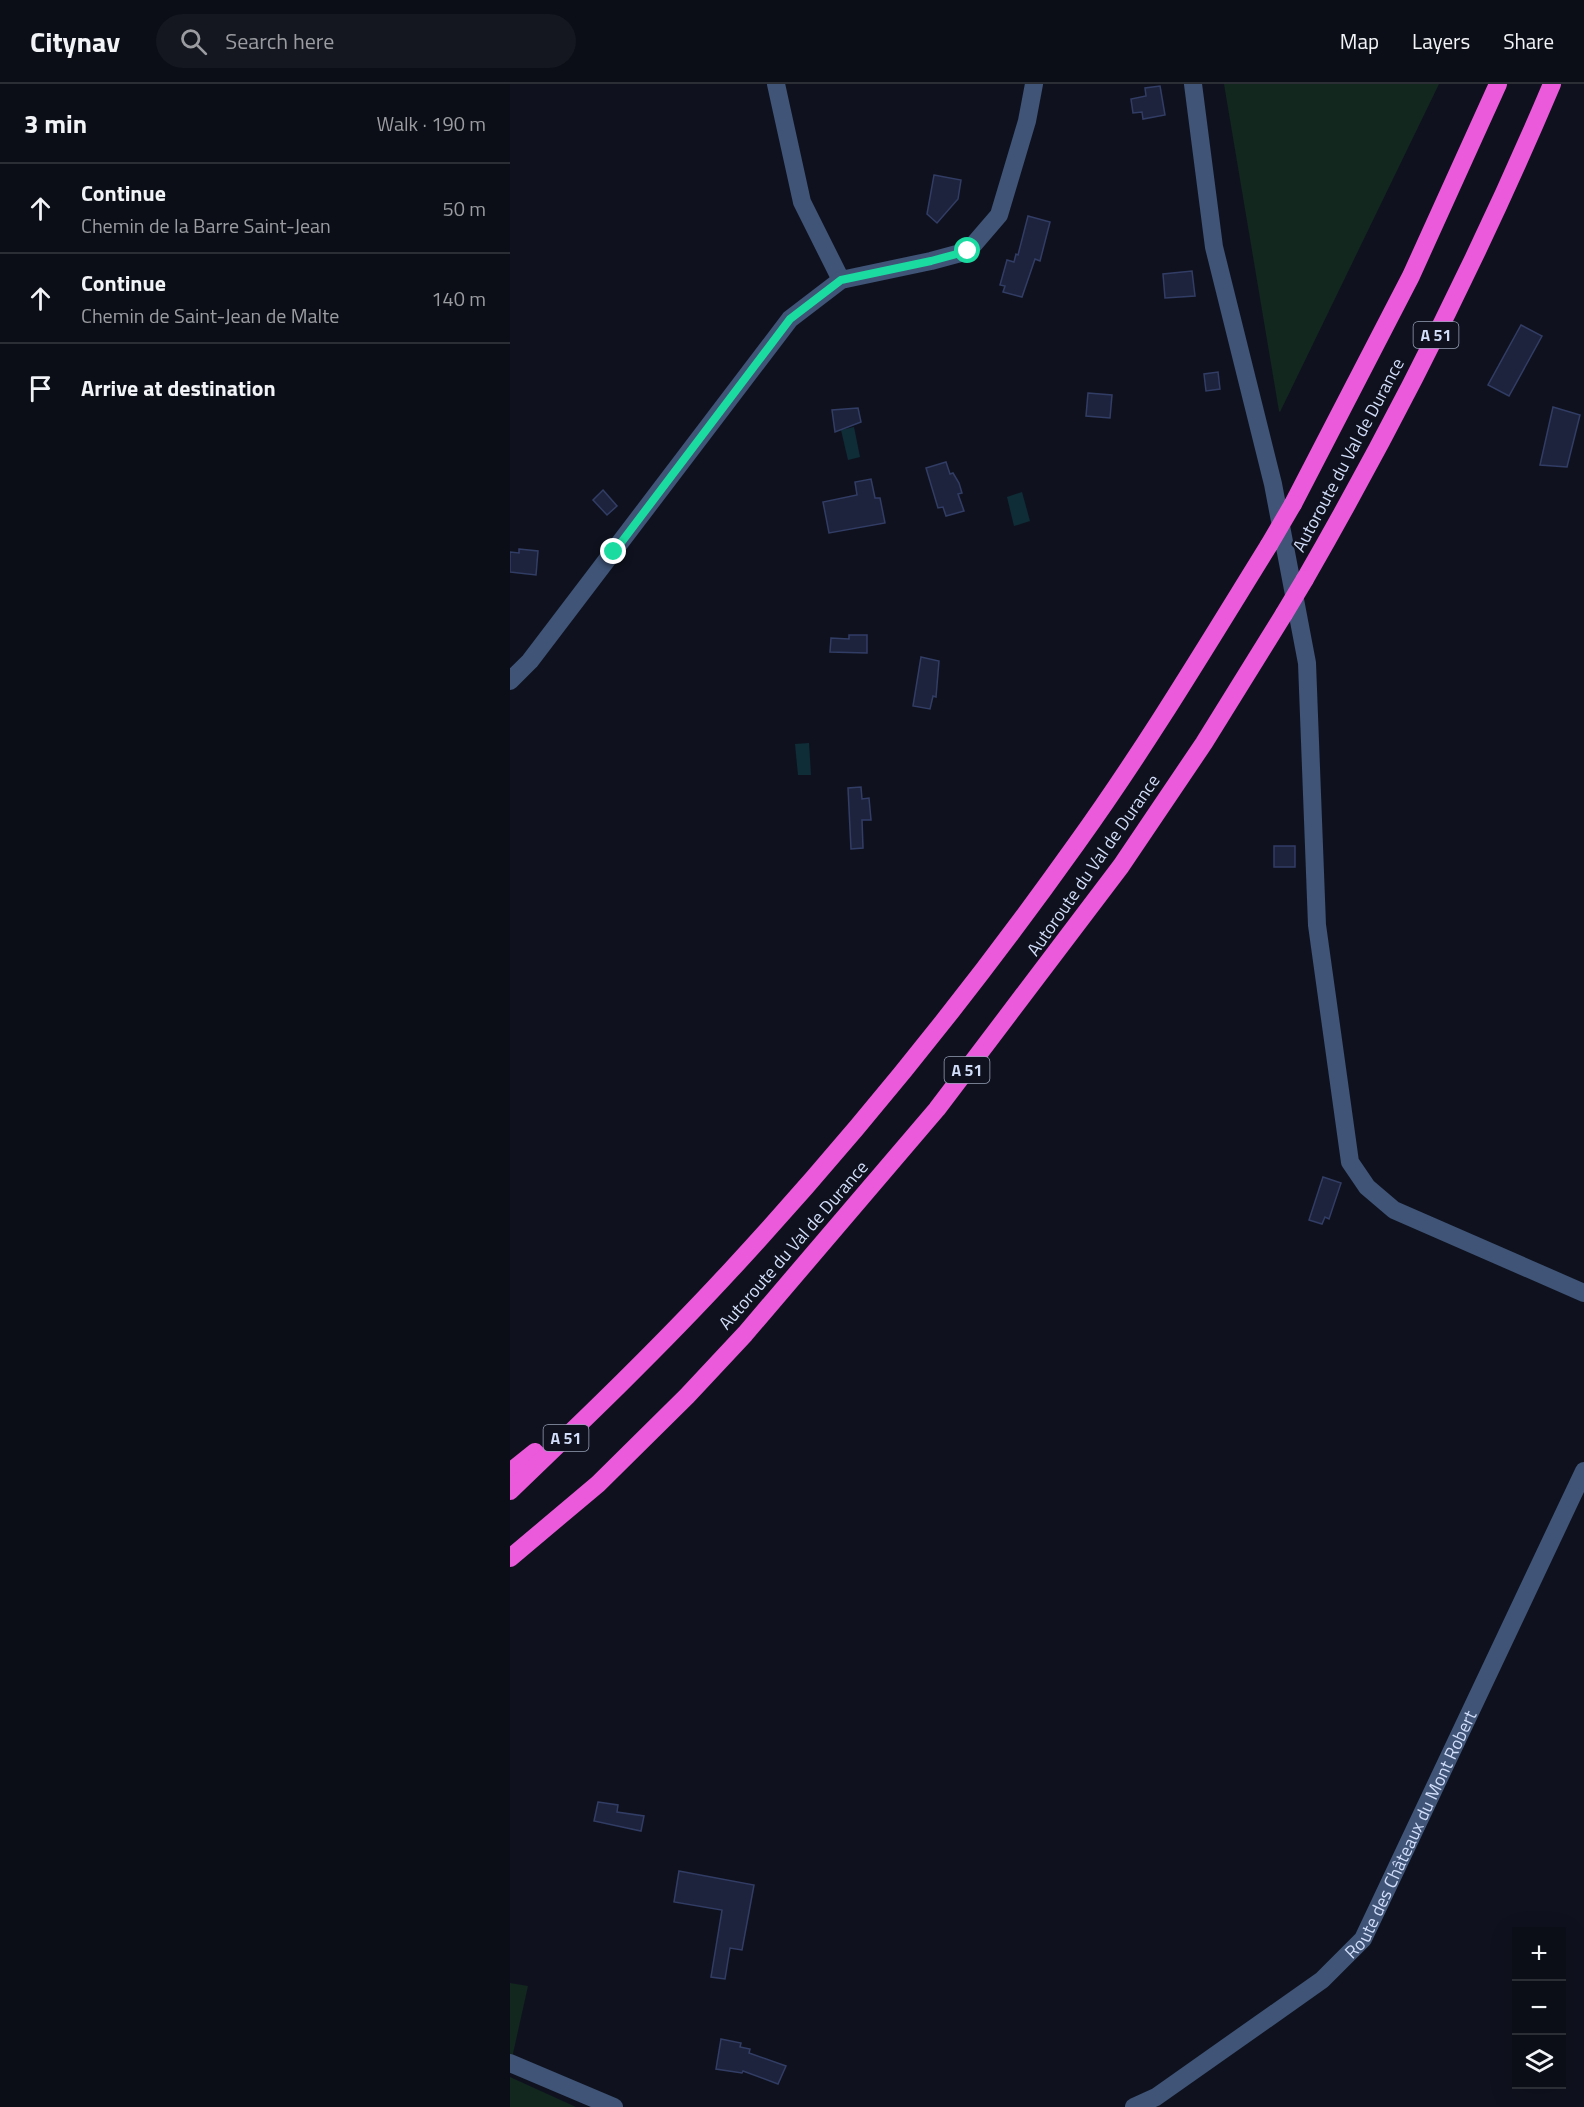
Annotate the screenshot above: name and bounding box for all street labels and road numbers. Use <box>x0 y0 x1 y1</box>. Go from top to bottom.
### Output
road number: A 51 <box>1414 322 1458 348</box>
street label: Autoroute du Val de Durance <box>1285 353 1411 557</box>
street label: Autoroute du Val de Durance <box>1020 769 1166 961</box>
road number: A 51 <box>944 1057 990 1083</box>
street label: Autoroute du Val de Durance <box>712 1155 874 1335</box>
road number: A 51 <box>544 1425 588 1451</box>
street label: Route des Châteaux du Mont Robert <box>1338 1705 1483 1964</box>

